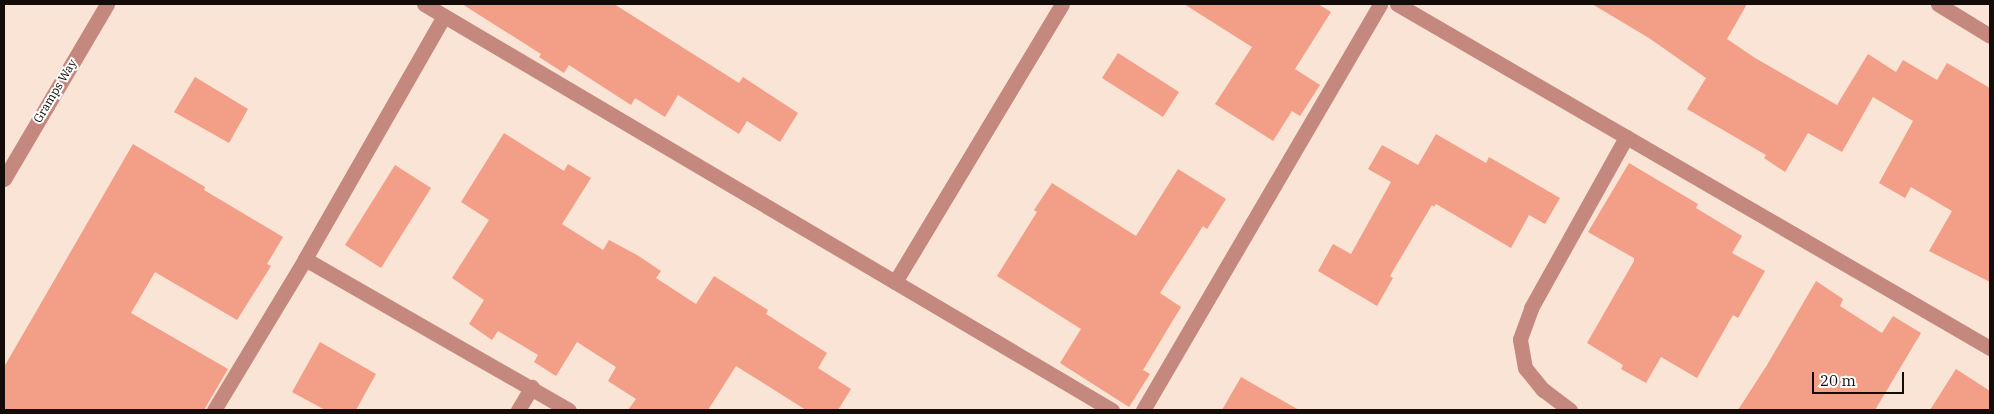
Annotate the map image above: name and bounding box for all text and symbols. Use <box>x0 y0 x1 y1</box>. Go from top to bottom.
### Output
street label: Gramps Way <box>30 57 80 125</box>
scale bar <box>1814 362 1906 394</box>
text: 20 m <box>1820 371 1856 390</box>

